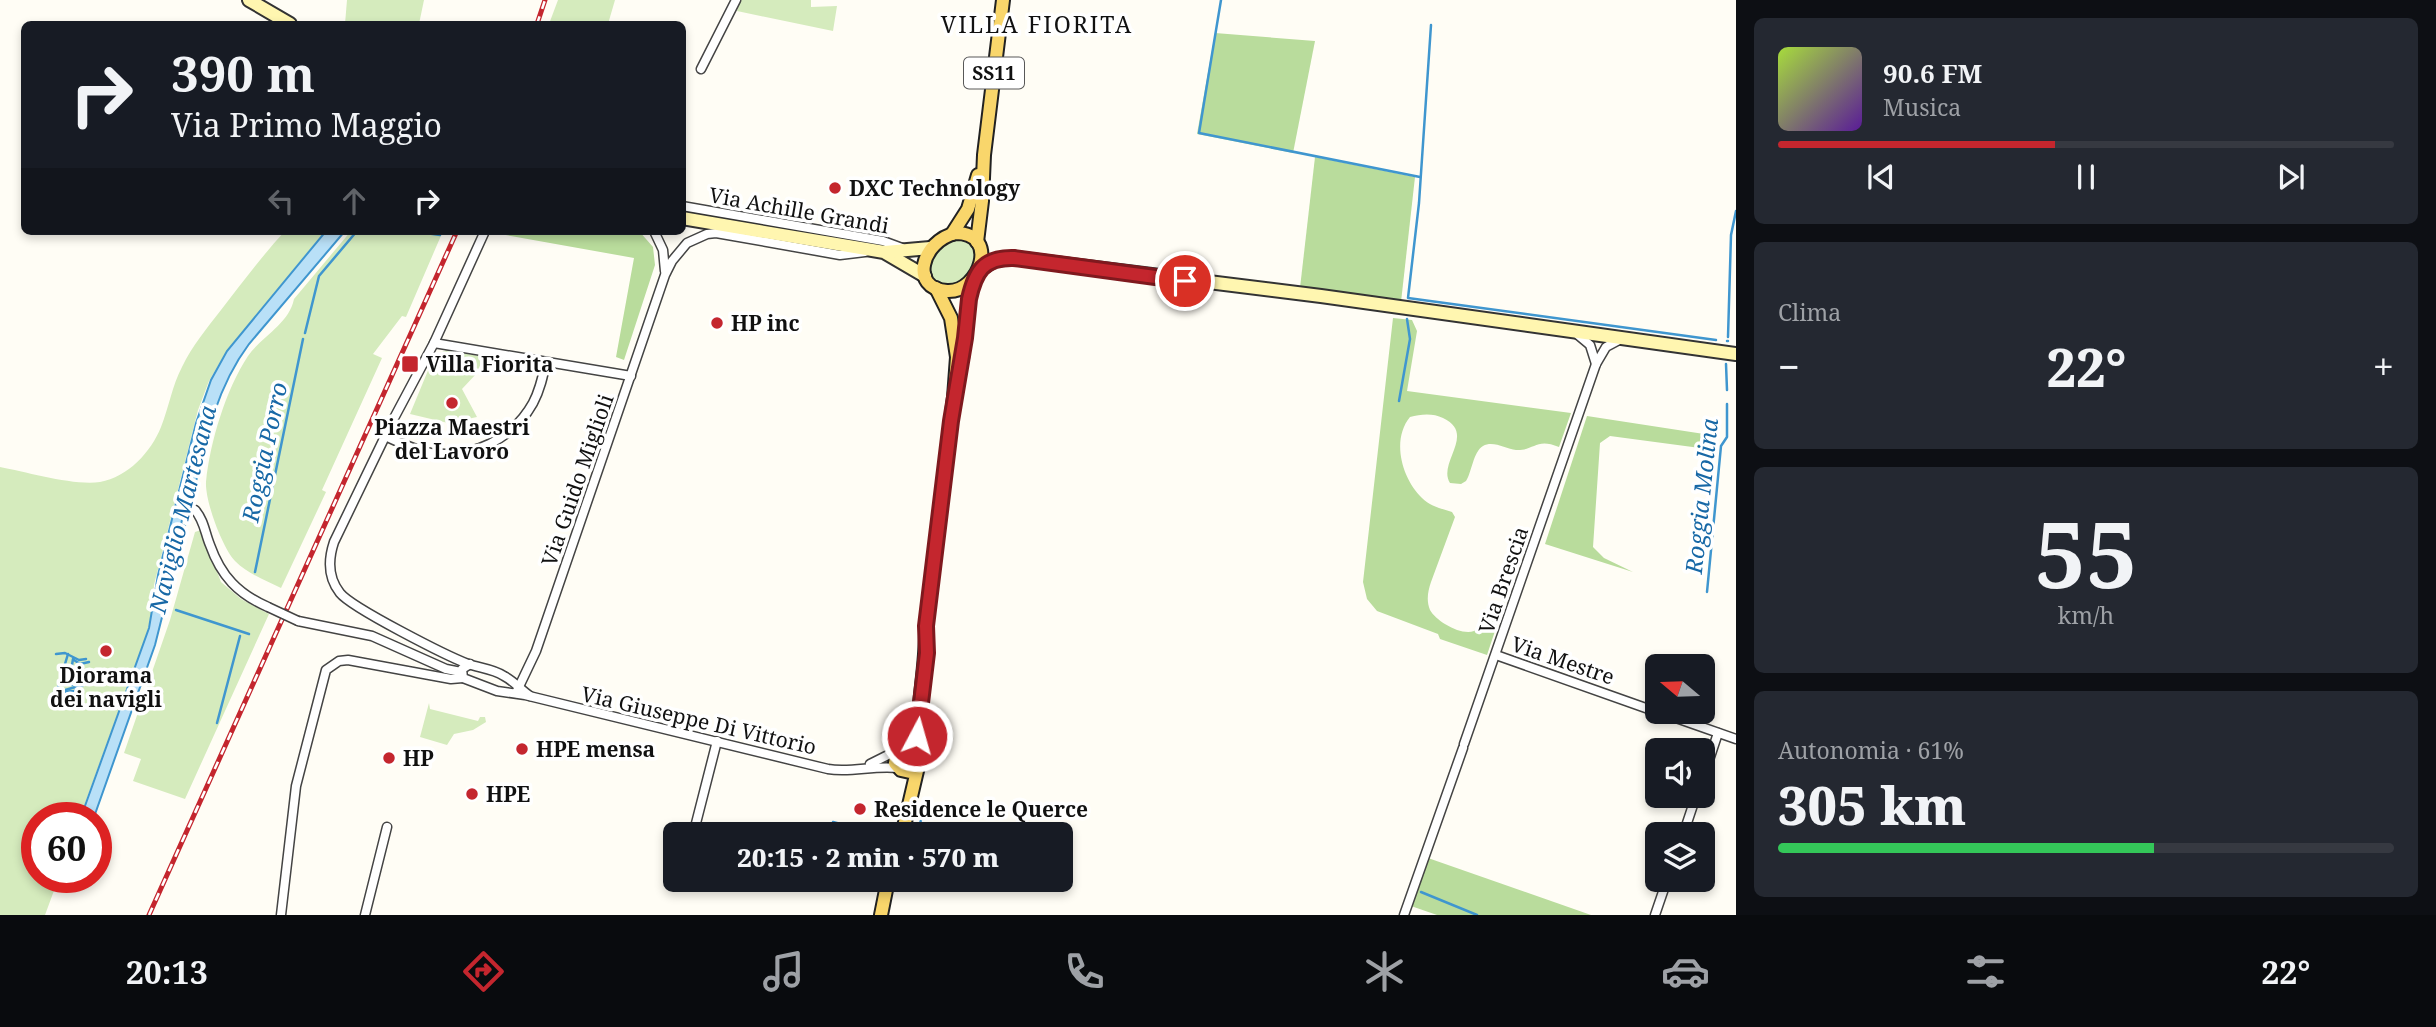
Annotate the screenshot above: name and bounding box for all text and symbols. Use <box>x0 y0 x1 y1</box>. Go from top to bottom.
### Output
district label: VILLA FIORITA <box>941 8 1133 40</box>
text: 390 m <box>171 40 315 106</box>
icon: right <box>56 49 147 140</box>
text: 90.6 FM <box>1883 55 1982 91</box>
road number: SS11 <box>964 58 1024 88</box>
text: Musica <box>1883 91 1961 123</box>
text: Via Primo Maggio <box>171 103 442 146</box>
icon: previous <box>1862 158 1900 196</box>
icon: pause <box>2067 158 2105 196</box>
icon: next <box>2272 158 2310 196</box>
place label: DXC Technology <box>849 174 1021 202</box>
street label: Via Achille Grandi <box>707 180 891 240</box>
marker: DXC Technology <box>827 180 843 196</box>
icon: left <box>262 182 300 220</box>
icon: ahead <box>335 182 373 220</box>
icon: right <box>408 182 446 220</box>
pin <box>1155 251 1215 311</box>
icon: arrive <box>1166 262 1204 300</box>
text: Clima <box>1778 296 1841 328</box>
place label: HP inc <box>731 309 800 337</box>
marker: HP inc <box>709 315 725 331</box>
text: 22° <box>2046 331 2126 402</box>
text: − <box>1778 340 1800 392</box>
text: + <box>2373 340 2394 392</box>
place label: Villa Fiorita <box>426 350 554 378</box>
marker: Villa Fiorita <box>400 354 420 374</box>
water label: Roggia Porro <box>233 379 294 526</box>
street label: Via Guido Miglioli <box>534 390 620 570</box>
marker: Piazza Maestri del Lavoro <box>444 395 460 411</box>
water label: Naviglio Martesana <box>141 401 223 617</box>
place label: Piazza Maestri del Lavoro <box>374 413 530 465</box>
water label: Roggia Molina <box>1677 416 1725 576</box>
text: 55 <box>2035 491 2137 615</box>
street label: Via Brescia <box>1472 523 1534 637</box>
text: km/h <box>2058 599 2114 631</box>
street label: Via Mestre <box>1508 629 1618 691</box>
marker: Diorama dei navigli <box>98 643 114 659</box>
north arrow <box>1645 654 1715 724</box>
map controls <box>1645 654 1715 892</box>
place label: Diorama dei navigli <box>50 661 162 713</box>
street label: Via Giuseppe Di Vittorio <box>579 679 819 761</box>
position arrow <box>880 699 954 773</box>
text: Autonomia · 61% <box>1778 734 1964 766</box>
place label: HPE mensa <box>536 735 655 763</box>
button: sound <box>1645 738 1715 808</box>
marker: HPE mensa <box>514 741 530 757</box>
place label: HP <box>403 744 434 772</box>
marker: HP <box>381 750 397 766</box>
text: 305 km <box>1778 769 1966 840</box>
place label: HPE <box>486 780 531 808</box>
marker: HPE <box>464 786 480 802</box>
place label: Residence le Querce <box>874 795 1088 823</box>
marker: Residence le Querce <box>852 801 868 817</box>
speed limit sign: 60 <box>21 802 112 893</box>
button: layers <box>1645 822 1715 892</box>
text: 20:15 · 2 min · 570 m <box>737 839 999 875</box>
icon: directions <box>459 947 508 996</box>
icon: music <box>759 947 808 996</box>
icon: phone <box>1060 947 1109 996</box>
icon: climate <box>1360 947 1409 996</box>
icon: car <box>1661 947 1710 996</box>
icon: filters <box>1961 947 2010 996</box>
text: 20:13 <box>126 950 208 993</box>
text: 22° <box>2261 950 2310 993</box>

